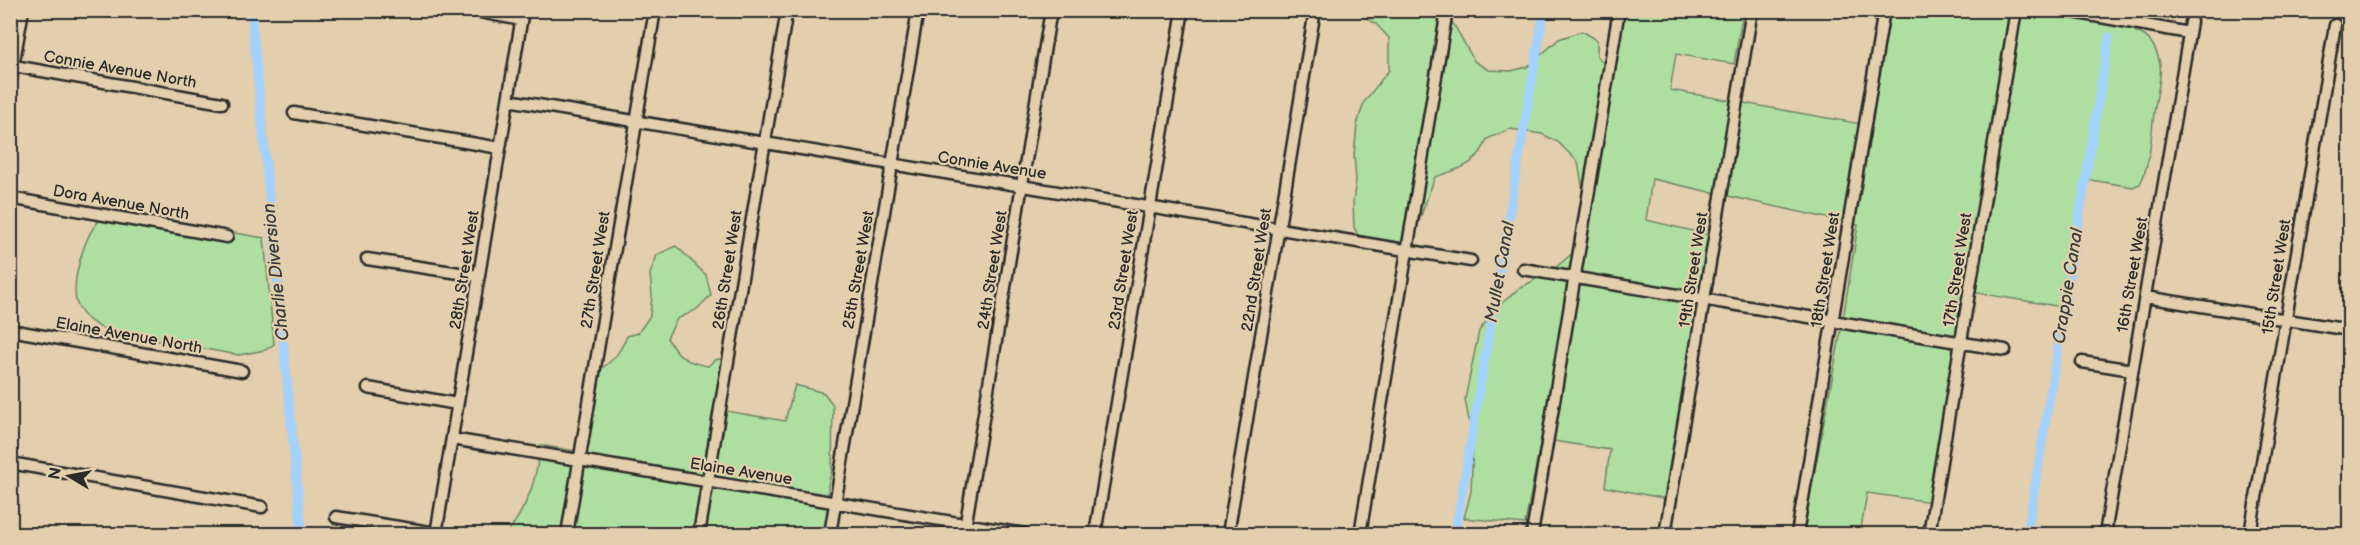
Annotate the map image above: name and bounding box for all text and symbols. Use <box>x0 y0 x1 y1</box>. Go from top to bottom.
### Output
street label: Connie Avenue North <box>42 47 198 93</box>
street label: Connie Avenue <box>936 148 1048 184</box>
street label: Dora Avenue North <box>51 182 191 224</box>
water label: Charlie Diversion <box>258 202 294 342</box>
street label: 22nd Street West <box>1238 207 1276 333</box>
street label: 28th Street West <box>446 209 484 331</box>
street label: 26th Street West <box>709 209 747 331</box>
street label: 25th Street West <box>839 209 879 331</box>
street label: 24th Street West <box>974 209 1012 331</box>
street label: 23rd Street West <box>1105 209 1143 331</box>
street label: 27th Street West <box>577 210 615 330</box>
street label: 19th Street West <box>1675 211 1713 329</box>
street label: 18th Street West <box>1807 211 1845 329</box>
street label: 17th Street West <box>1940 211 1976 328</box>
street label: 16th Street West <box>2113 215 2153 334</box>
street label: 15th Street West <box>2258 218 2296 336</box>
water label: Mullet Canal <box>1481 219 1519 324</box>
water label: Crappie Canal <box>2048 226 2088 345</box>
street label: Elaine Avenue North <box>54 314 204 358</box>
north arrow <box>39 446 99 506</box>
street label: Elaine Avenue <box>688 455 794 490</box>
text: N <box>45 466 66 481</box>

